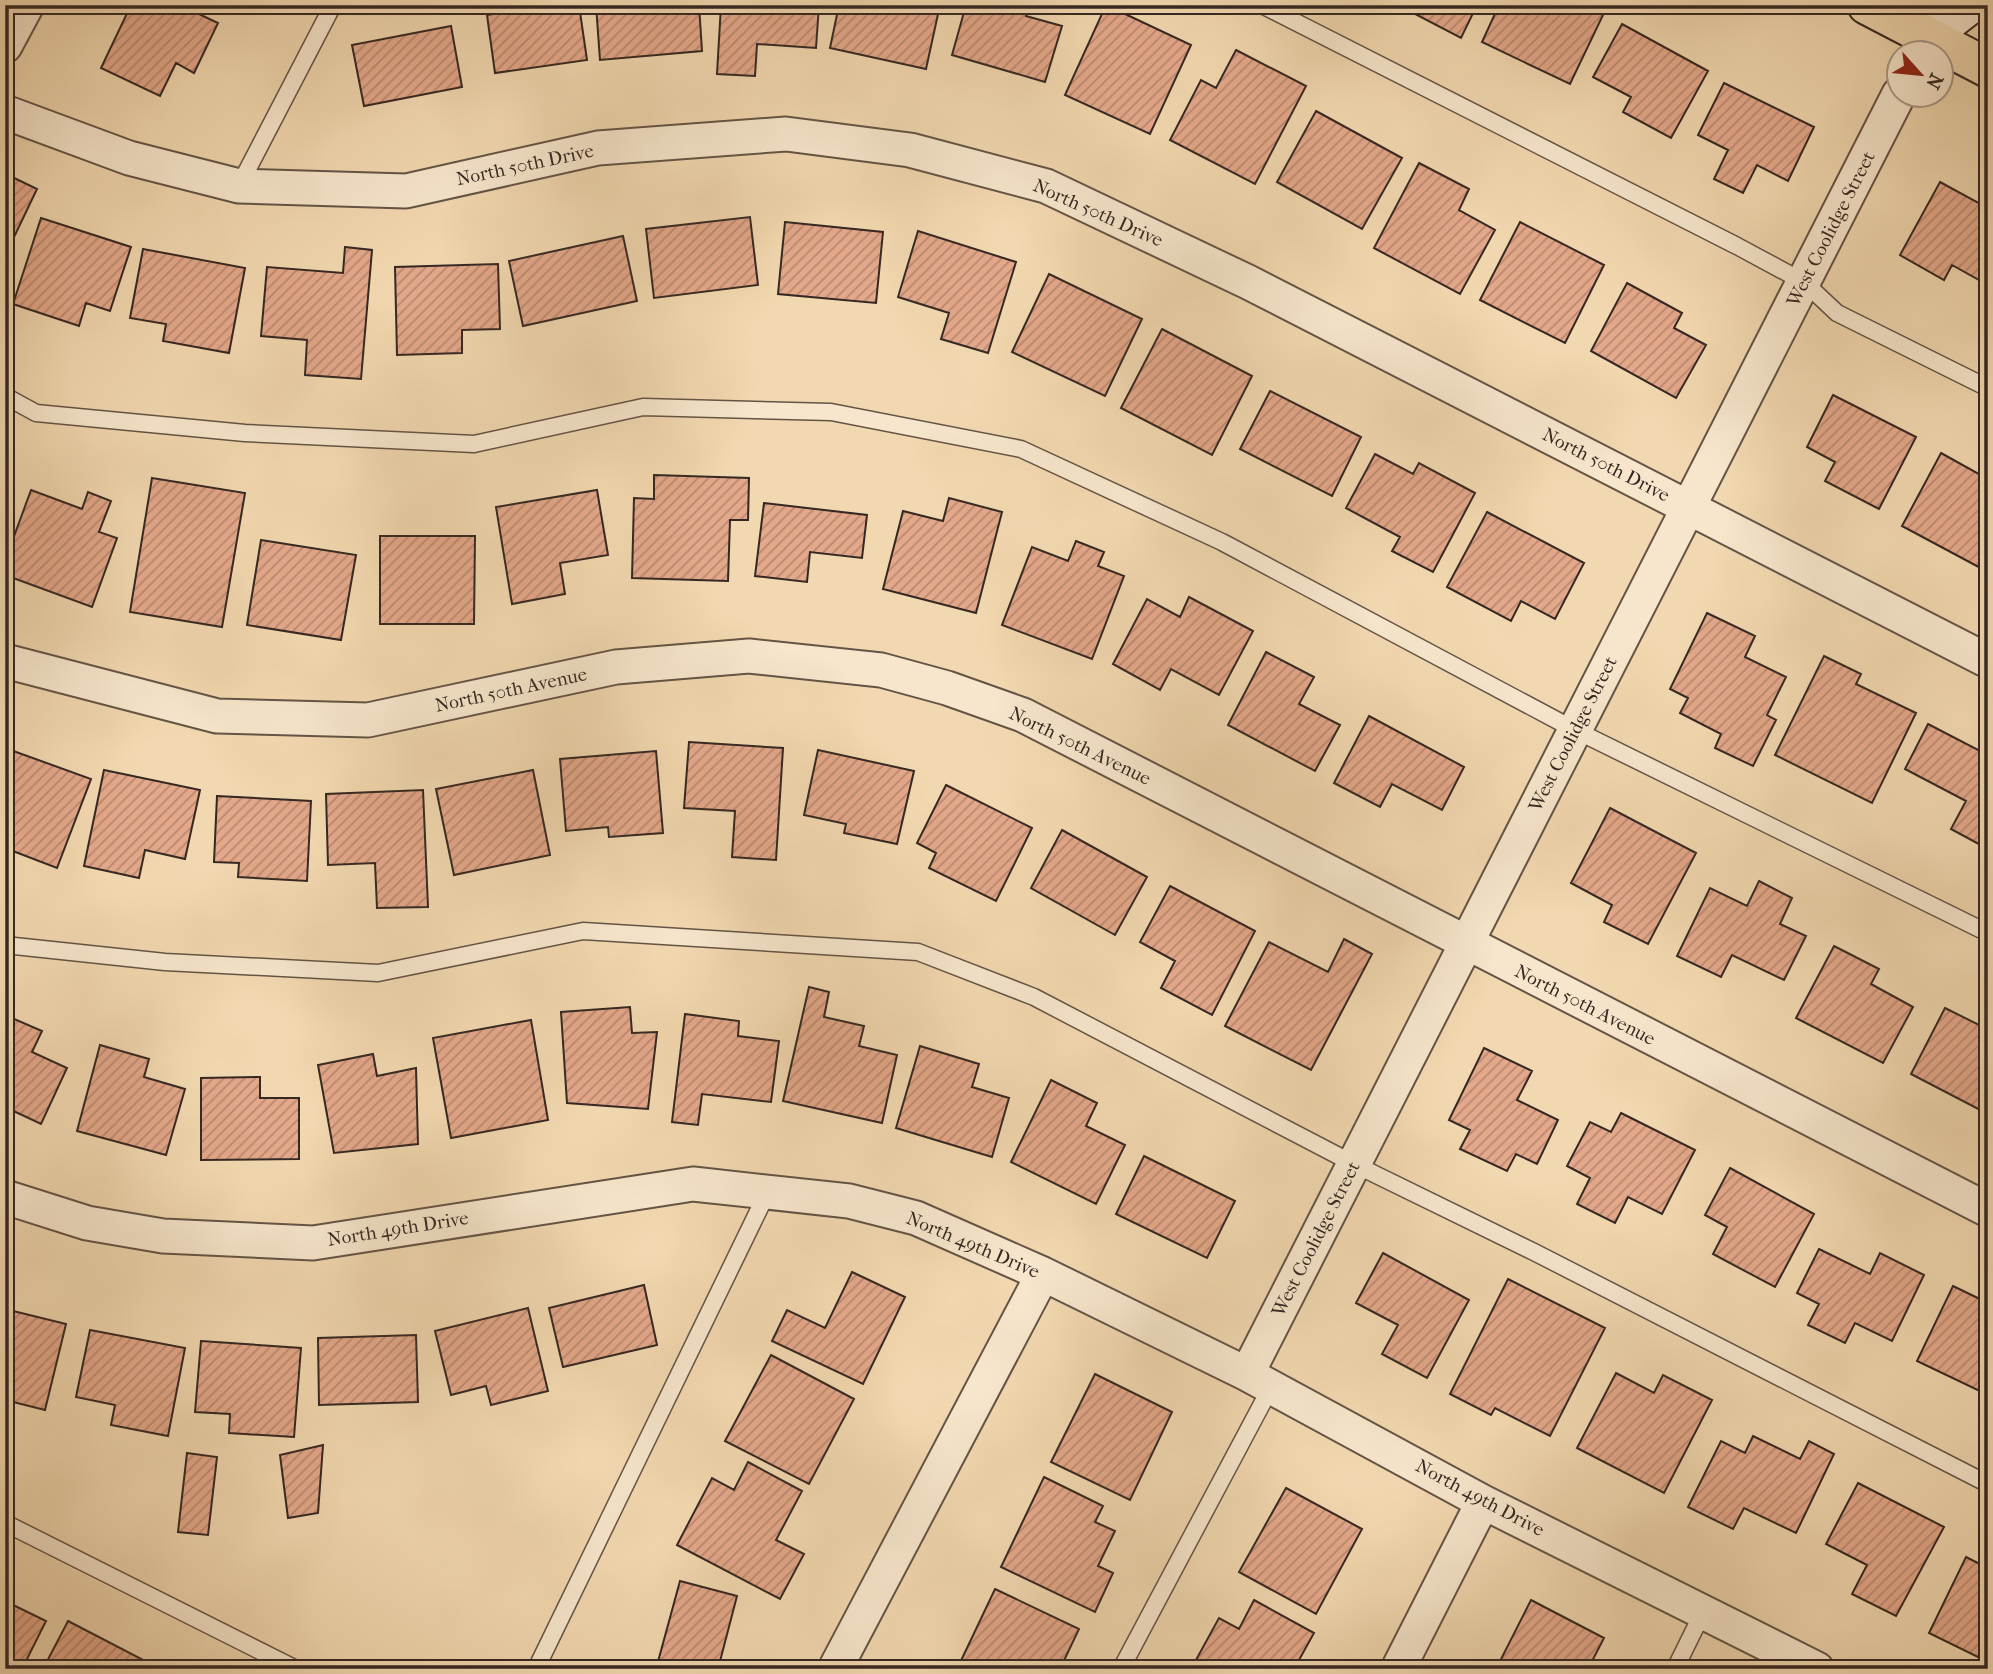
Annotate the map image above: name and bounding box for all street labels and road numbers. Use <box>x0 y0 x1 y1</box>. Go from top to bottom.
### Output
street label: North 50th Drive <box>454 140 596 190</box>
street label: West Coolidge Street <box>1782 147 1880 311</box>
street label: North 50th Drive <box>1030 175 1166 251</box>
street label: North 50th Drive <box>1539 423 1673 507</box>
street label: West Coolidge Street <box>1524 652 1622 816</box>
street label: North 50th Avenue <box>433 663 589 717</box>
street label: North 50th Avenue <box>1006 702 1154 790</box>
street label: North 50th Avenue <box>1511 960 1659 1050</box>
street label: West Coolidge Street <box>1267 1157 1365 1321</box>
street label: North 49th Drive <box>326 1207 470 1251</box>
street label: North 49th Drive <box>903 1207 1043 1283</box>
street label: North 49th Drive <box>1412 1455 1548 1541</box>

